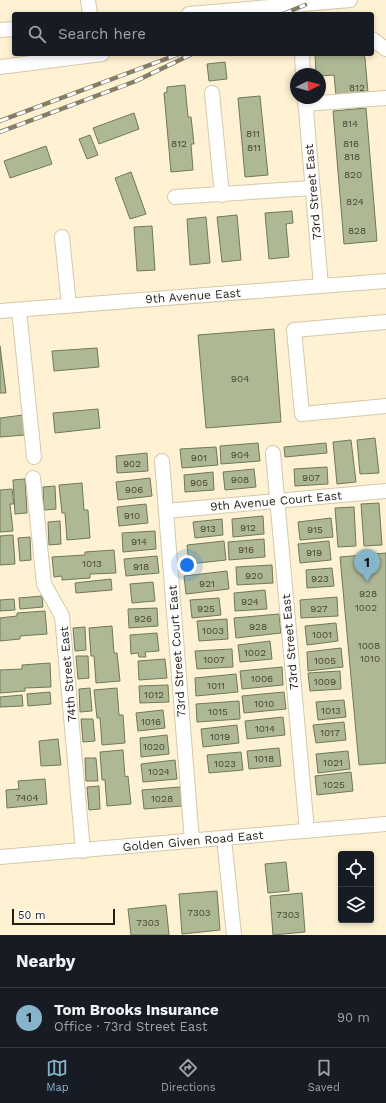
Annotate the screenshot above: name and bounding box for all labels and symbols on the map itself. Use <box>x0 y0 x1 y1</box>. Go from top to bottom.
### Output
north arrow <box>290 68 326 104</box>
house number: 812 <box>349 82 365 93</box>
house number: 814 <box>342 118 358 129</box>
house number: 811 <box>246 128 260 139</box>
house number: 812 <box>171 138 187 149</box>
house number: 816 <box>343 138 359 149</box>
house number: 811 <box>247 142 261 153</box>
street label: 73rd Street East <box>302 144 324 240</box>
house number: 818 <box>344 151 360 162</box>
house number: 820 <box>344 169 362 180</box>
house number: 824 <box>346 196 364 207</box>
house number: 828 <box>348 225 366 236</box>
street label: 9th Avenue East <box>145 286 241 306</box>
house number: 904 <box>231 373 249 384</box>
house number: 904 <box>231 449 249 460</box>
house number: 901 <box>191 452 207 463</box>
house number: 902 <box>123 458 141 469</box>
house number: 907 <box>302 472 320 483</box>
house number: 908 <box>231 474 249 485</box>
house number: 905 <box>190 477 208 488</box>
house number: 906 <box>125 484 143 495</box>
street label: 9th Avenue Court East <box>209 488 343 514</box>
house number: 910 <box>124 510 140 521</box>
house number: 912 <box>240 522 256 533</box>
house number: 913 <box>200 523 216 534</box>
house number: 915 <box>307 524 323 535</box>
house number: 914 <box>131 536 147 547</box>
house number: 916 <box>238 544 254 555</box>
house number: 919 <box>306 547 322 558</box>
pin: 1 <box>354 549 380 582</box>
your location <box>177 555 197 575</box>
house number: 1013 <box>82 558 102 569</box>
house number: 918 <box>133 561 149 572</box>
house number: 920 <box>245 570 263 581</box>
house number: 923 <box>311 573 329 584</box>
house number: 921 <box>199 578 215 589</box>
street label: 73rd Street Court East <box>165 584 189 718</box>
house number: 928 <box>359 588 377 599</box>
street label: 73rd Street East <box>279 594 301 690</box>
house number: 924 <box>241 596 259 607</box>
house number: 1002 <box>355 602 377 613</box>
house number: 925 <box>197 603 215 614</box>
house number: 927 <box>310 603 328 614</box>
house number: 926 <box>134 613 152 624</box>
house number: 928 <box>249 621 267 632</box>
house number: 1003 <box>202 625 224 636</box>
street label: 74th Street East <box>57 626 79 722</box>
house number: 1001 <box>312 629 332 640</box>
house number: 1008 <box>358 640 380 651</box>
house number: 1002 <box>244 647 266 658</box>
house number: 1010 <box>360 653 380 664</box>
house number: 1007 <box>203 654 225 665</box>
house number: 1005 <box>314 655 336 666</box>
house number: 1006 <box>251 673 273 684</box>
house number: 1009 <box>314 676 336 687</box>
house number: 1011 <box>207 680 225 691</box>
house number: 1012 <box>144 689 164 700</box>
house number: 1010 <box>254 698 274 709</box>
house number: 1013 <box>321 705 341 716</box>
house number: 1015 <box>208 706 228 717</box>
house number: 1016 <box>141 716 161 727</box>
house number: 1014 <box>255 723 275 734</box>
house number: 1017 <box>320 727 340 738</box>
house number: 1019 <box>210 731 230 742</box>
house number: 1020 <box>143 741 165 752</box>
house number: 1018 <box>254 753 274 764</box>
house number: 1021 <box>323 757 343 768</box>
house number: 1023 <box>214 758 236 769</box>
house number: 1024 <box>148 766 170 777</box>
house number: 1025 <box>323 779 345 790</box>
house number: 7404 <box>15 792 39 803</box>
house number: 1028 <box>151 793 173 804</box>
street label: Golden Given Road East <box>122 828 264 854</box>
scale bar <box>12 907 115 926</box>
house number: 7303 <box>187 907 211 918</box>
house number: 7303 <box>276 909 300 920</box>
house number: 7303 <box>136 917 160 928</box>

